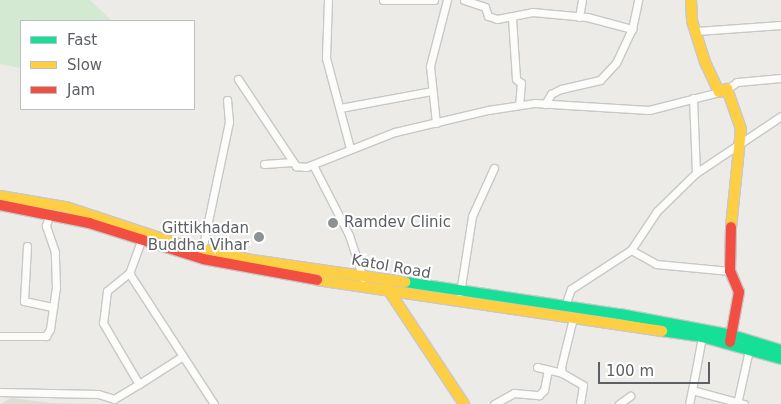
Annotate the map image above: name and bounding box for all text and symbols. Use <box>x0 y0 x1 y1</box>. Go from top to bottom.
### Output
legend <box>20 20 195 110</box>
text: Fast <box>67 31 97 49</box>
text: Slow <box>67 56 102 74</box>
text: Jam <box>67 81 95 99</box>
place label: Ramdev Clinic <box>344 214 451 232</box>
marker: Ramdev Clinic <box>326 216 340 230</box>
place label: Gittikhadan Buddha Vihar <box>148 219 249 254</box>
marker: Gittikhadan Buddha Vihar <box>253 231 265 243</box>
street label: Katol Road <box>350 251 432 283</box>
scale bar <box>601 352 714 384</box>
text: 100 m <box>606 362 654 380</box>

